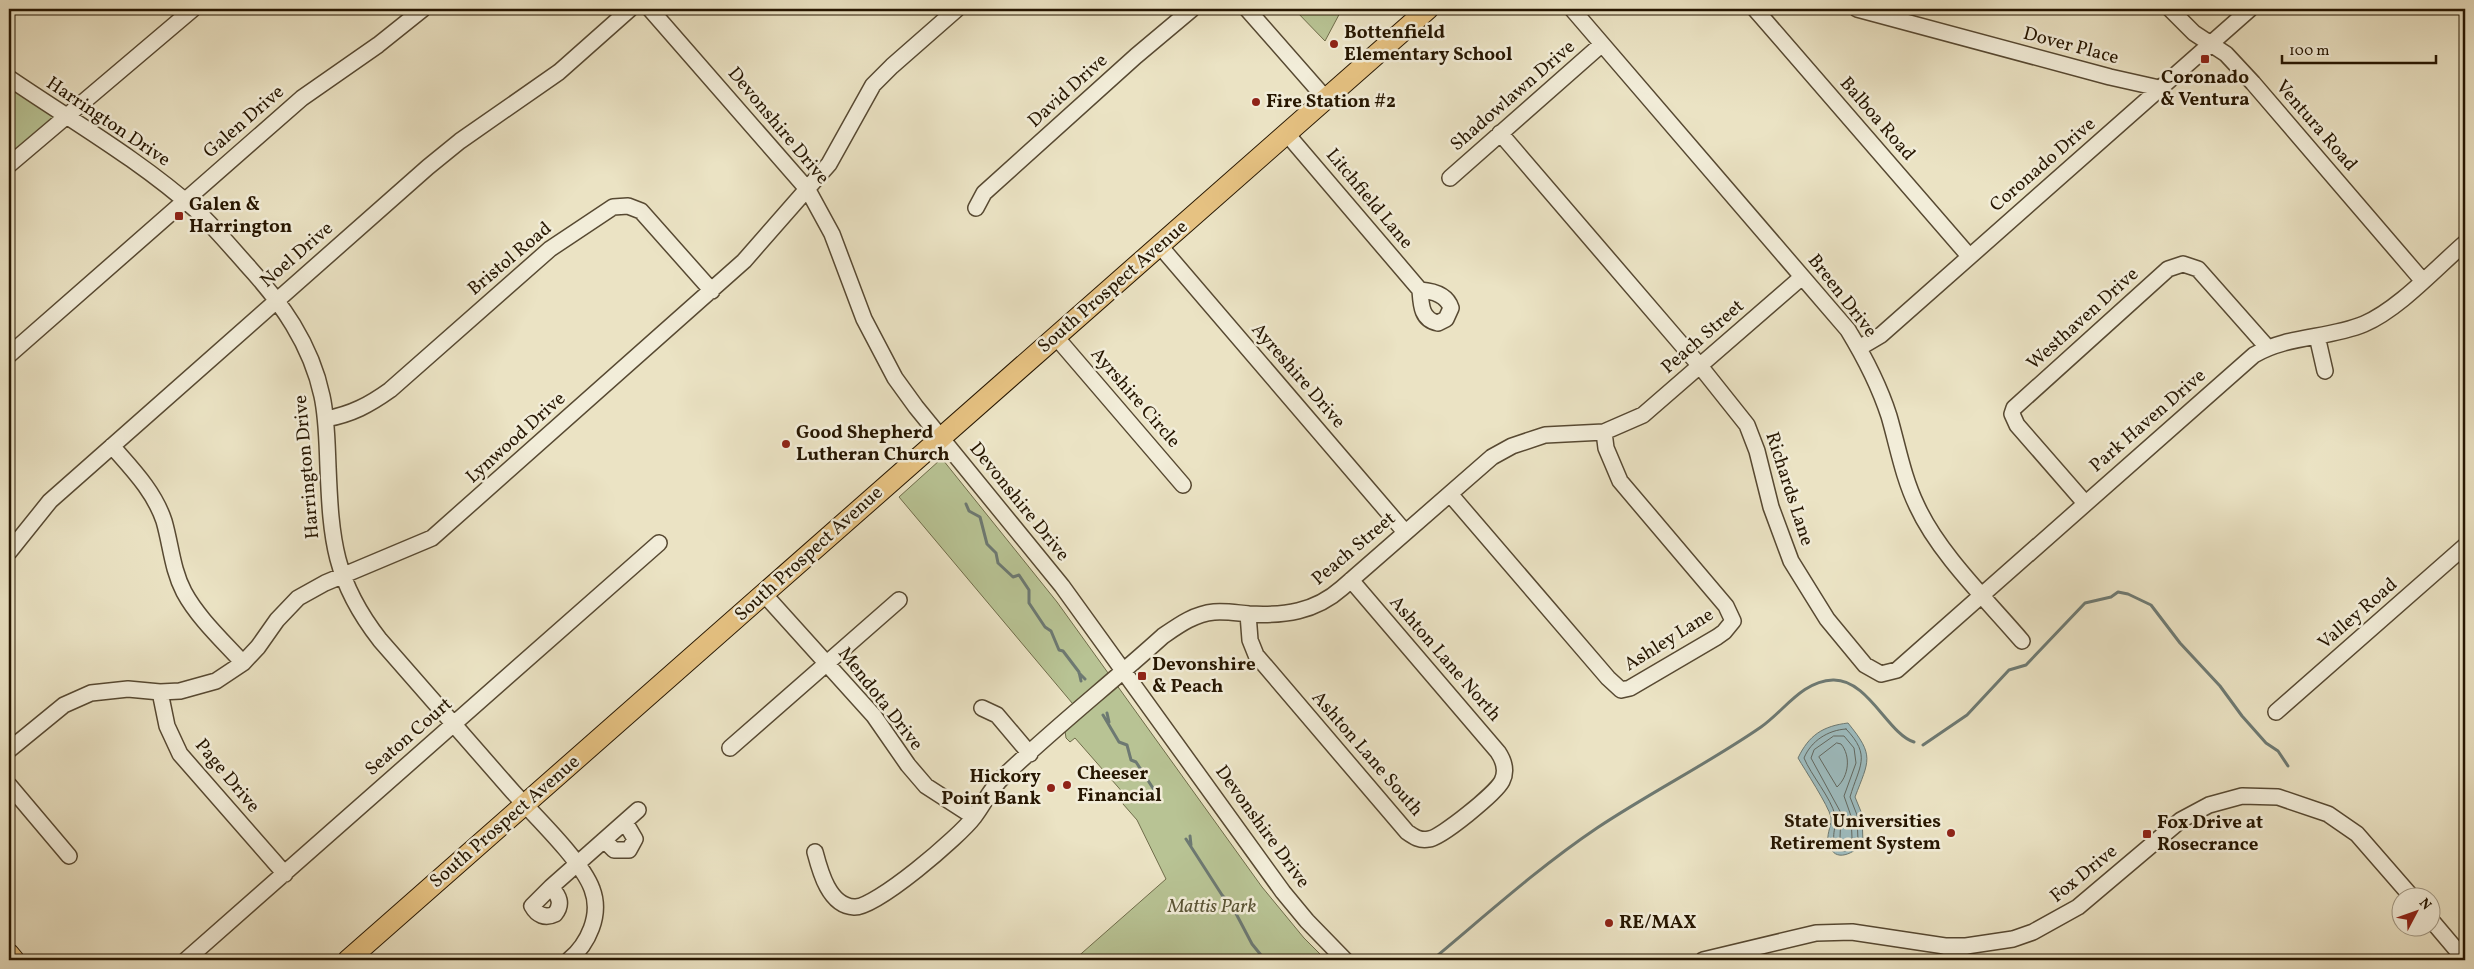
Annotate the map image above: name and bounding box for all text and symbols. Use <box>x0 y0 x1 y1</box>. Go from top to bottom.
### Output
place label: Bottenfield Elementary School <box>1344 20 1512 68</box>
street label: Dover Place <box>2020 21 2122 71</box>
scale bar <box>2282 32 2435 64</box>
street label: Shadowlawn Drive <box>1445 35 1581 157</box>
marker: Bottenfield Elementary School <box>1328 38 1340 50</box>
text: 100 m <box>2289 41 2329 62</box>
street label: David Drive <box>1022 48 1114 134</box>
marker: Coronado & Ventura <box>2199 53 2211 65</box>
street label: Devonshire Drive <box>721 62 835 190</box>
place label: Coronado & Ventura <box>2160 65 2250 113</box>
street label: Harrington Drive <box>41 71 175 173</box>
street label: Balboa Road <box>1833 71 1921 167</box>
street label: Ventura Road <box>2269 75 2363 177</box>
street label: Galen Drive <box>198 80 290 164</box>
place label: Fire Station #2 <box>1266 89 1396 115</box>
marker: Fire Station #2 <box>1250 96 1262 108</box>
street label: Coronado Drive <box>1985 112 2101 218</box>
street label: Litchfield Lane <box>1319 143 1419 255</box>
place label: Galen & Harrington <box>189 192 292 240</box>
marker: Galen & Harrington <box>173 210 185 222</box>
street label: South Prospect Avenue <box>1032 214 1194 360</box>
street label: Noel Drive <box>255 216 339 294</box>
street label: Bristol Road <box>462 216 558 302</box>
street label: Breen Drive <box>1801 249 1883 343</box>
street label: Westhaven Drive <box>2022 262 2144 376</box>
street label: Peach Street <box>1656 293 1750 380</box>
street label: Ayreshire Drive <box>1245 318 1351 434</box>
street label: Ayrshire Circle <box>1084 342 1186 454</box>
street label: Park Haven Drive <box>2084 363 2212 479</box>
street label: Lynwood Drive <box>461 386 571 490</box>
street label: Harrington Drive <box>288 394 326 540</box>
place label: Good Shepherd Lutheran Church <box>796 420 950 468</box>
street label: Richards Lane <box>1758 429 1820 549</box>
street label: Devonshire Drive <box>963 437 1075 567</box>
marker: Good Shepherd Lutheran Church <box>780 438 792 450</box>
street label: South Prospect Avenue <box>729 480 889 628</box>
street label: Peach Street <box>1307 506 1402 592</box>
street label: Valley Road <box>2313 572 2403 656</box>
street label: Ashton Lane North <box>1383 590 1507 728</box>
street label: Ashley Lane <box>1619 602 1719 678</box>
street label: Mendota Drive <box>831 642 929 756</box>
place label: Devonshire & Peach <box>1152 652 1256 700</box>
marker: Devonshire & Peach <box>1136 670 1148 682</box>
street label: Ashton Lane South <box>1305 686 1429 822</box>
street label: Seaton Court <box>360 691 459 782</box>
street label: Page Drive <box>188 733 266 819</box>
street label: South Prospect Avenue <box>424 749 586 895</box>
street label: Devonshire Drive <box>1208 760 1316 894</box>
place label: Cheeser Financial <box>1077 761 1162 809</box>
place label: Hickory Point Bank <box>941 764 1041 812</box>
marker: Cheeser Financial <box>1061 779 1073 791</box>
marker: Hickory Point Bank <box>1045 782 1057 794</box>
place label: State Universities Retirement System <box>1770 809 1941 857</box>
place label: Fox Drive at Rosecrance <box>2157 810 2263 858</box>
marker: State Universities Retirement System <box>1945 827 1957 839</box>
marker: Fox Drive at Rosecrance <box>2141 828 2153 840</box>
street label: Fox Drive <box>2045 839 2123 909</box>
north arrow <box>2392 886 2442 936</box>
park label: Mattis Park <box>1167 894 1256 920</box>
text: N <box>2414 894 2435 915</box>
place label: RE/MAX <box>1619 910 1697 936</box>
marker: RE/MAX <box>1603 917 1615 929</box>

